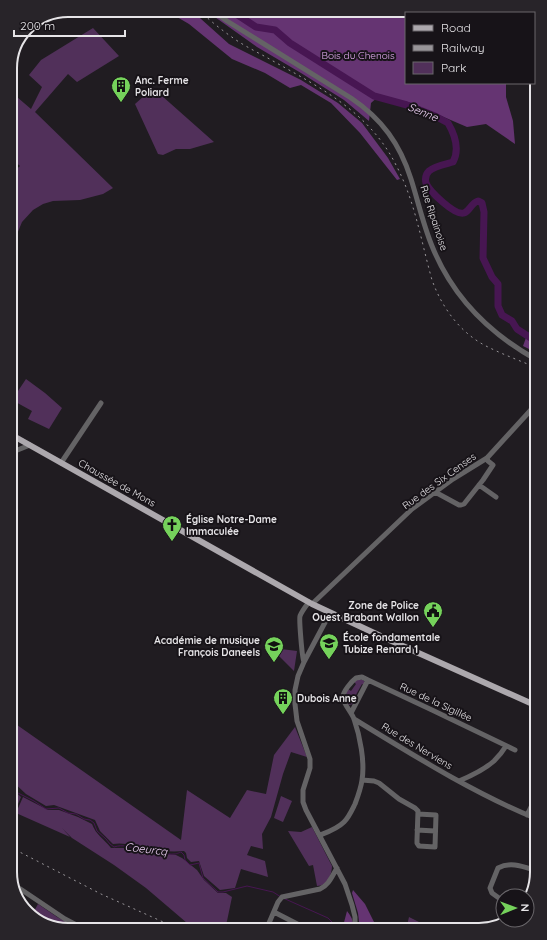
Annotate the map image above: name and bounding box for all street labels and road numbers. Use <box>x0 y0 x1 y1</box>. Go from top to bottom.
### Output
street label: Rue Ripainoise <box>417 184 451 253</box>
street label: Rue des Six Censes <box>400 450 479 512</box>
street label: Chaussée de Mons <box>76 456 158 510</box>
street label: Rue de la Sigillée <box>398 680 474 725</box>
street label: Rue des Nerviens <box>379 720 455 772</box>

